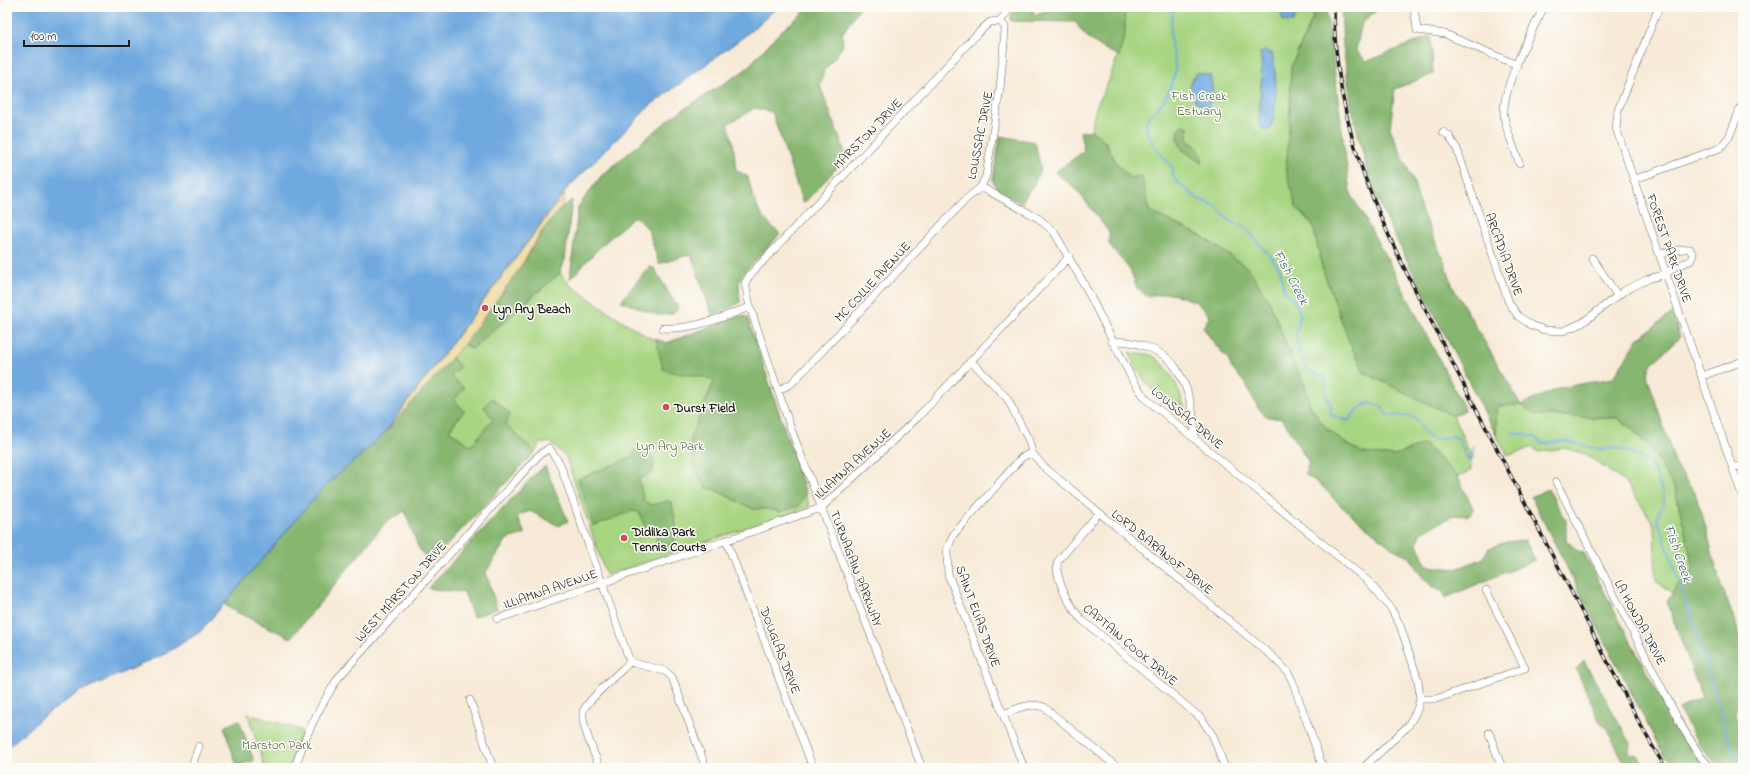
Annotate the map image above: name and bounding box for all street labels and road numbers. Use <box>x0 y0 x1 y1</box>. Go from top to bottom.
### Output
street label: LOUSSAC DRIVE <box>963 89 998 181</box>
street label: MARSTON DRIVE <box>829 94 907 174</box>
street label: FOREST PARK DRIVE <box>1641 191 1696 305</box>
street label: ARCADIA DRIVE <box>1480 210 1527 299</box>
street label: MC COLLIE AVENUE <box>831 237 916 327</box>
street label: LOUSSAC DRIVE <box>1147 382 1228 454</box>
street label: ILLIAMNA AVENUE <box>810 424 896 504</box>
street label: LORD BARANOF DRIVE <box>1107 505 1217 599</box>
street label: TURNAGAIN PARKWAY <box>825 508 887 629</box>
street label: WEST MARSTON DRIVE <box>351 537 452 646</box>
street label: SAINT ELIAS DRIVE <box>950 563 1005 670</box>
street label: ILLIAMNA AVENUE <box>501 564 600 614</box>
street label: LA HONDA DRIVE <box>1609 576 1670 669</box>
street label: CAPTAIN COOK DRIVE <box>1078 600 1182 691</box>
street label: DOUGLAS DRIVE <box>754 603 805 697</box>

